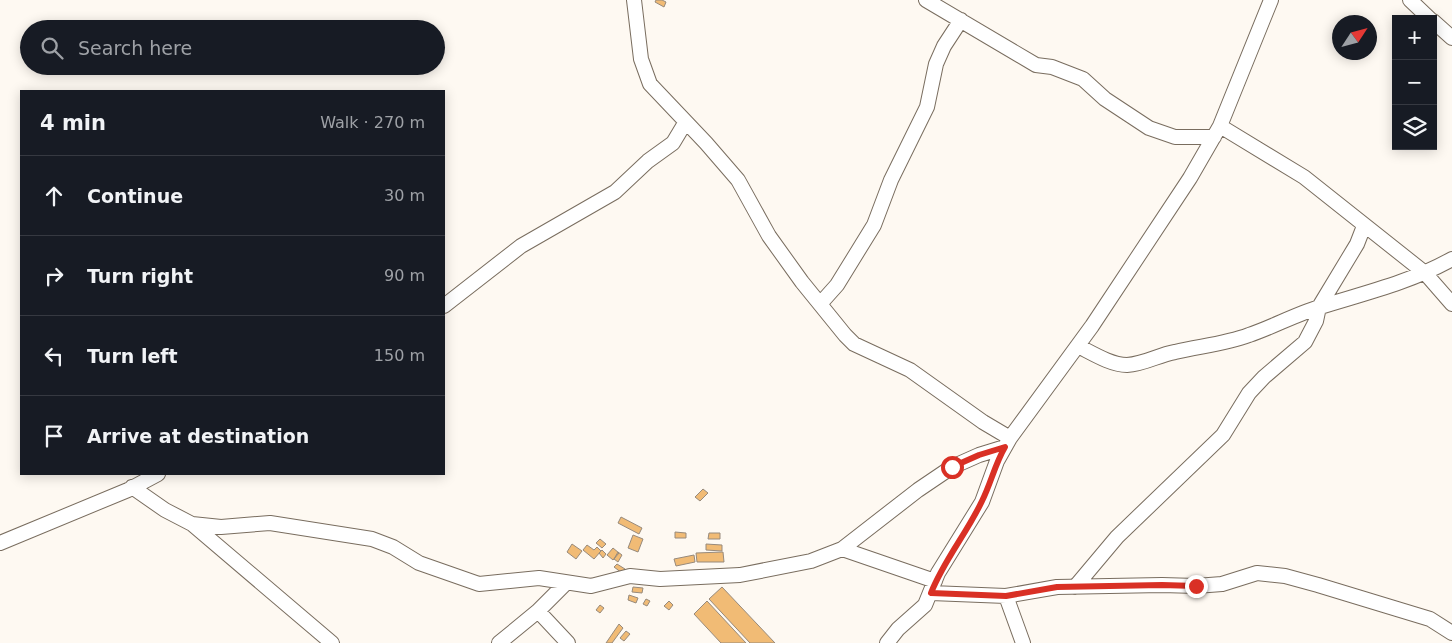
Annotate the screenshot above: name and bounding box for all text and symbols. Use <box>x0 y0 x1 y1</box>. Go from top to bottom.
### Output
north arrow <box>1332 15 1377 60</box>
map controls <box>1392 15 1437 150</box>
button: + <box>1392 15 1437 60</box>
search box <box>20 20 445 75</box>
icon: search <box>38 34 66 62</box>
text: Search here <box>78 37 192 59</box>
button: − <box>1392 60 1437 105</box>
button: layers <box>1392 105 1437 150</box>
text: 4 min <box>40 111 106 135</box>
text: Walk · 270 m <box>320 113 425 132</box>
icon: ahead <box>40 182 68 210</box>
text: Continue <box>87 185 183 207</box>
text: 30 m <box>384 186 425 205</box>
icon: right <box>40 262 68 290</box>
text: Turn right <box>87 265 193 287</box>
text: 90 m <box>384 266 425 285</box>
icon: left <box>40 342 68 370</box>
text: Turn left <box>87 345 178 367</box>
text: 150 m <box>374 346 425 365</box>
icon: arrive <box>40 422 68 450</box>
text: Arrive at destination <box>87 425 309 447</box>
route start <box>941 456 964 479</box>
route end <box>1185 575 1208 598</box>

